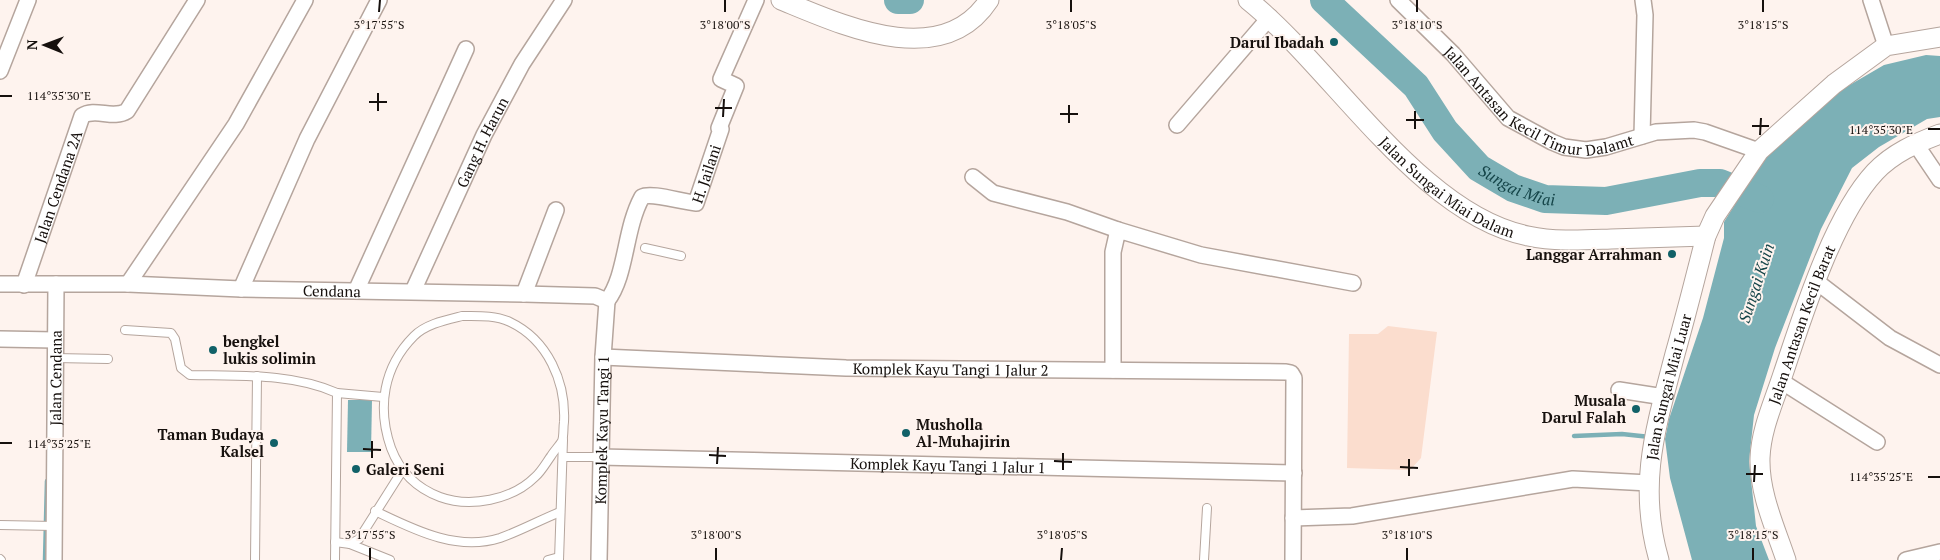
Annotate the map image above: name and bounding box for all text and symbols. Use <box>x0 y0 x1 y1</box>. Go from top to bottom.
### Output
text: 3°17'55"S <box>354 17 404 32</box>
text: 3°18'00"S <box>700 17 750 32</box>
text: 3°18'05"S <box>1046 17 1096 32</box>
text: 3°18'10"S <box>1392 17 1442 32</box>
text: 3°18'15"S <box>1738 17 1788 32</box>
north arrow <box>20 20 70 70</box>
place label: Darul Ibadah <box>1230 32 1324 52</box>
marker: Darul Ibadah <box>1328 36 1340 48</box>
text: N <box>22 39 41 50</box>
street label: Jalan Antasan Kecil Timur Dalamt <box>1440 41 1636 160</box>
text: 114°35'30"E <box>27 88 91 103</box>
street label: Gang H. Harun <box>451 93 513 191</box>
text: 114°35'30"E <box>1849 122 1913 137</box>
street label: Jalan Cendana 2A <box>29 127 87 245</box>
street label: Jalan Sungai Miai Dalam <box>1375 132 1517 242</box>
street label: H. Jailani <box>687 142 725 206</box>
water label: Sungai Miai <box>1475 159 1556 210</box>
water label: Sungai Kuin <box>1733 240 1779 326</box>
street label: Jalan Antasan Kecil Barat <box>1763 241 1839 407</box>
place label: Langgar Arrahman <box>1526 244 1662 264</box>
marker: Langgar Arrahman <box>1666 248 1678 260</box>
street label: Cendana <box>303 280 362 301</box>
street label: Jalan Sungai Miai Luar <box>1641 311 1696 461</box>
street label: Jalan Cendana <box>45 330 66 426</box>
place label: bengkel lukis solimin <box>222 331 316 368</box>
marker: bengkel lukis solimin <box>207 344 219 356</box>
street label: Komplek Kayu Tangi 1 <box>590 355 613 505</box>
street label: Komplek Kayu Tangi 1 Jalur 2 <box>853 358 1049 380</box>
place label: Musala Darul Falah <box>1542 390 1627 427</box>
marker: Musala Darul Falah <box>1630 403 1642 415</box>
place label: Musholla Al-Muhajirin <box>916 414 1011 451</box>
place label: Taman Budaya Kalsel <box>157 424 265 461</box>
marker: Musholla Al-Muhajirin <box>900 427 912 439</box>
text: 114°35'25"E <box>27 436 91 451</box>
marker: Taman Budaya Kalsel <box>268 437 280 449</box>
street label: Komplek Kayu Tangi 1 Jalur 1 <box>850 453 1046 477</box>
place label: Galeri Seni <box>366 459 445 479</box>
marker: Galeri Seni <box>350 463 362 475</box>
text: 114°35'25"E <box>1849 469 1913 484</box>
text: 3°17'55"S <box>345 527 395 542</box>
text: 3°18'00"S <box>691 527 741 542</box>
text: 3°18'05"S <box>1037 527 1087 542</box>
text: 3°18'10"S <box>1382 527 1432 542</box>
text: 3°18'15"S <box>1728 527 1778 542</box>

